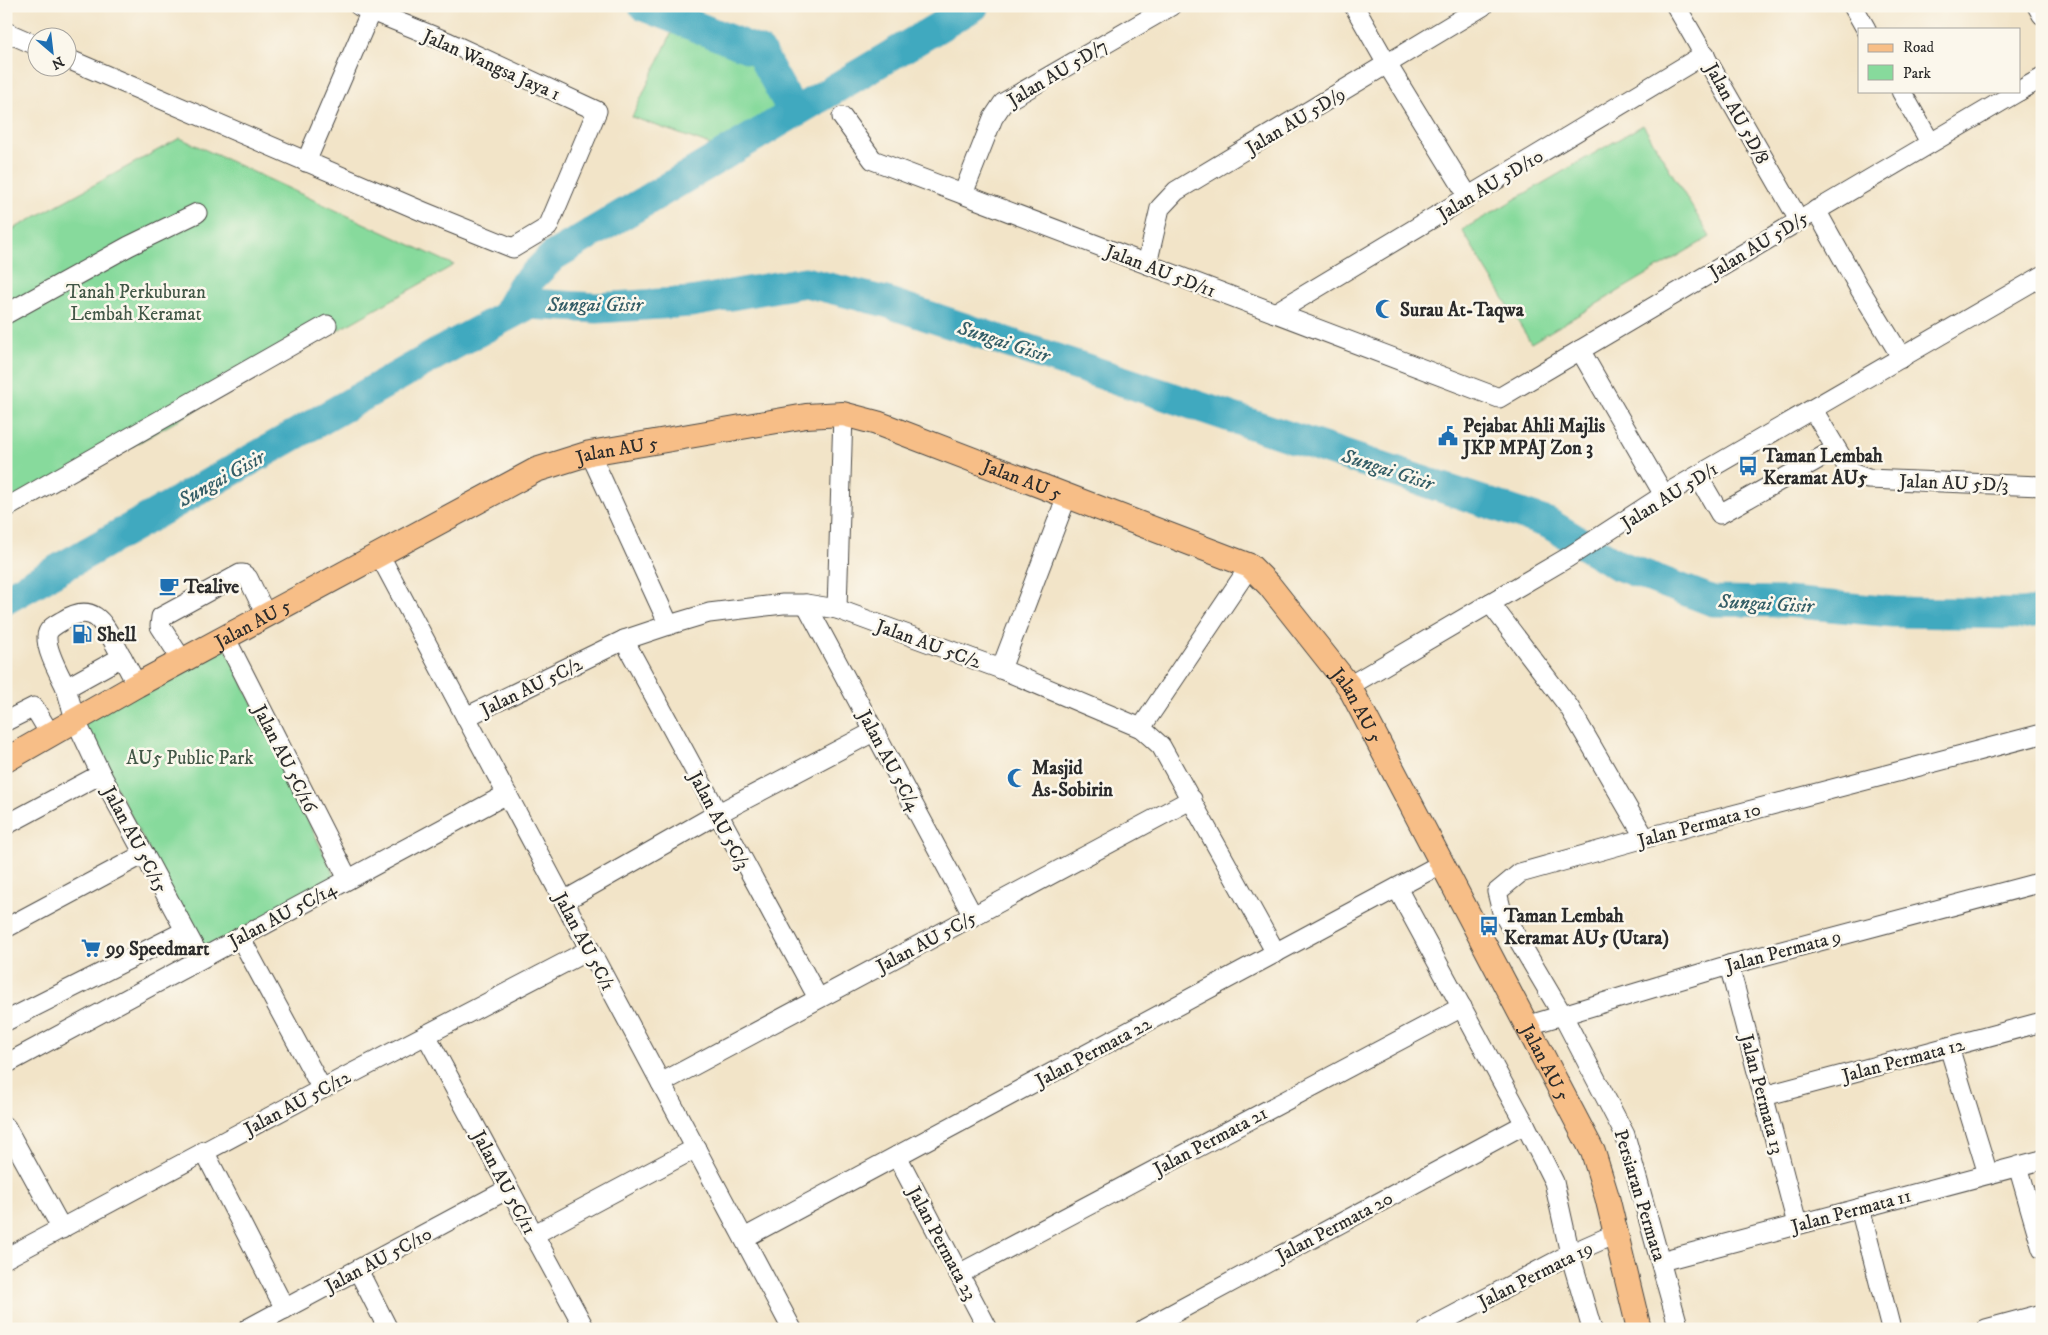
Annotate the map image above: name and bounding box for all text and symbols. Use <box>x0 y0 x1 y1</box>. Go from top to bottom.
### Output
street label: Jalan Wangsa Jaya 1 <box>417 24 564 106</box>
north arrow <box>28 28 78 78</box>
legend <box>1858 28 2020 92</box>
street label: Jalan AU 5D/7 <box>1002 35 1112 113</box>
text: Road <box>1903 38 1935 57</box>
text: N <box>48 52 67 73</box>
street label: Jalan AU 5D/8 <box>1699 58 1774 168</box>
text: Park <box>1903 64 1932 83</box>
street label: Jalan AU 5D/9 <box>1240 83 1350 161</box>
street label: Jalan AU 5D/10 <box>1432 145 1548 227</box>
street label: Jalan AU 5D/5 <box>1703 206 1813 285</box>
street label: Jalan AU 5D/11 <box>1100 239 1219 303</box>
park label: Tanah Perkuburan Lembah Keramat <box>66 281 206 326</box>
water label: Sungai Gisir <box>546 293 644 318</box>
mosque icon: Surau At-Taqwa <box>1374 298 1396 320</box>
place label: Surau At-Taqwa <box>1400 299 1525 323</box>
water label: Sungai Gisir <box>954 316 1054 370</box>
place label: Pejabat Ahli Majlis JKP MPAJ Zon 3 <box>1461 415 1606 460</box>
public building icon: Pejabat Ahli Majlis JKP MPAJ Zon 3 <box>1437 425 1459 447</box>
street label: Jalan AU 5 <box>571 431 660 470</box>
water label: Sungai Gisir <box>173 444 271 514</box>
water label: Sungai Gisir <box>1338 444 1438 498</box>
place label: Taman Lembah Keramat AU5 <box>1762 445 1884 490</box>
street label: Jalan AU 5 <box>977 454 1065 506</box>
bus stop icon: Taman Lembah Keramat AU5 <box>1737 455 1759 477</box>
street label: Jalan AU 5D/1 <box>1616 458 1722 536</box>
street label: Jalan AU 5D/3 <box>1897 470 2009 497</box>
cafe icon: Tealive <box>158 575 180 597</box>
place label: Tealive <box>183 576 239 599</box>
water label: Sungai Gisir <box>1717 589 1816 620</box>
street label: Jalan AU 5 <box>209 594 296 655</box>
street label: Jalan AU 5C/2 <box>871 614 985 674</box>
fuel station icon: Shell <box>71 623 93 645</box>
place label: Shell <box>97 624 136 647</box>
street label: Jalan AU 5C/2 <box>475 653 587 723</box>
street label: Jalan AU 5 <box>1325 662 1387 748</box>
street label: Jalan AU 5C/16 <box>247 699 322 817</box>
street label: Jalan AU 5C/4 <box>851 704 925 816</box>
park label: AU5 Public Park <box>126 747 254 770</box>
place label: Masjid As-Sobirin <box>1031 757 1114 802</box>
street label: Jalan AU 5C/3 <box>682 766 754 874</box>
mosque icon: Masjid As-Sobirin <box>1006 767 1028 789</box>
street label: Jalan AU 5C/15 <box>96 781 173 897</box>
street label: Jalan Permata 10 <box>1633 798 1763 853</box>
street label: Jalan AU 5C/14 <box>223 877 341 954</box>
street label: Jalan AU 5C/1 <box>547 887 619 995</box>
place label: Taman Lembah Keramat AU5 (Utara) <box>1503 905 1669 950</box>
street label: Jalan AU 5C/5 <box>871 906 981 979</box>
bus stop icon: Taman Lembah Keramat AU5 (Utara) <box>1478 915 1500 937</box>
street label: Jalan Permata 9 <box>1721 925 1844 978</box>
supermarket icon: 99 Speedmart <box>80 937 102 959</box>
place label: 99 Speedmart <box>104 938 210 961</box>
street label: Jalan Permata 22 <box>1030 1012 1156 1093</box>
street label: Jalan AU 5 <box>1514 1019 1574 1105</box>
street label: Jalan Permata 13 <box>1734 1030 1789 1157</box>
street label: Jalan Permata 12 <box>1838 1033 1968 1088</box>
street label: Jalan AU 5C/12 <box>239 1065 355 1142</box>
street label: Jalan Permata 21 <box>1148 1102 1272 1182</box>
street label: Jalan AU 5C/11 <box>466 1125 541 1239</box>
street label: Persiaran Permata <box>1609 1127 1671 1264</box>
street label: Jalan Permata 23 <box>901 1181 981 1305</box>
street label: Jalan Permata 11 <box>1787 1184 1914 1239</box>
street label: Jalan Permata 20 <box>1271 1187 1397 1269</box>
street label: Jalan AU 5C/10 <box>319 1222 436 1299</box>
street label: Jalan Permata 19 <box>1473 1237 1597 1315</box>

